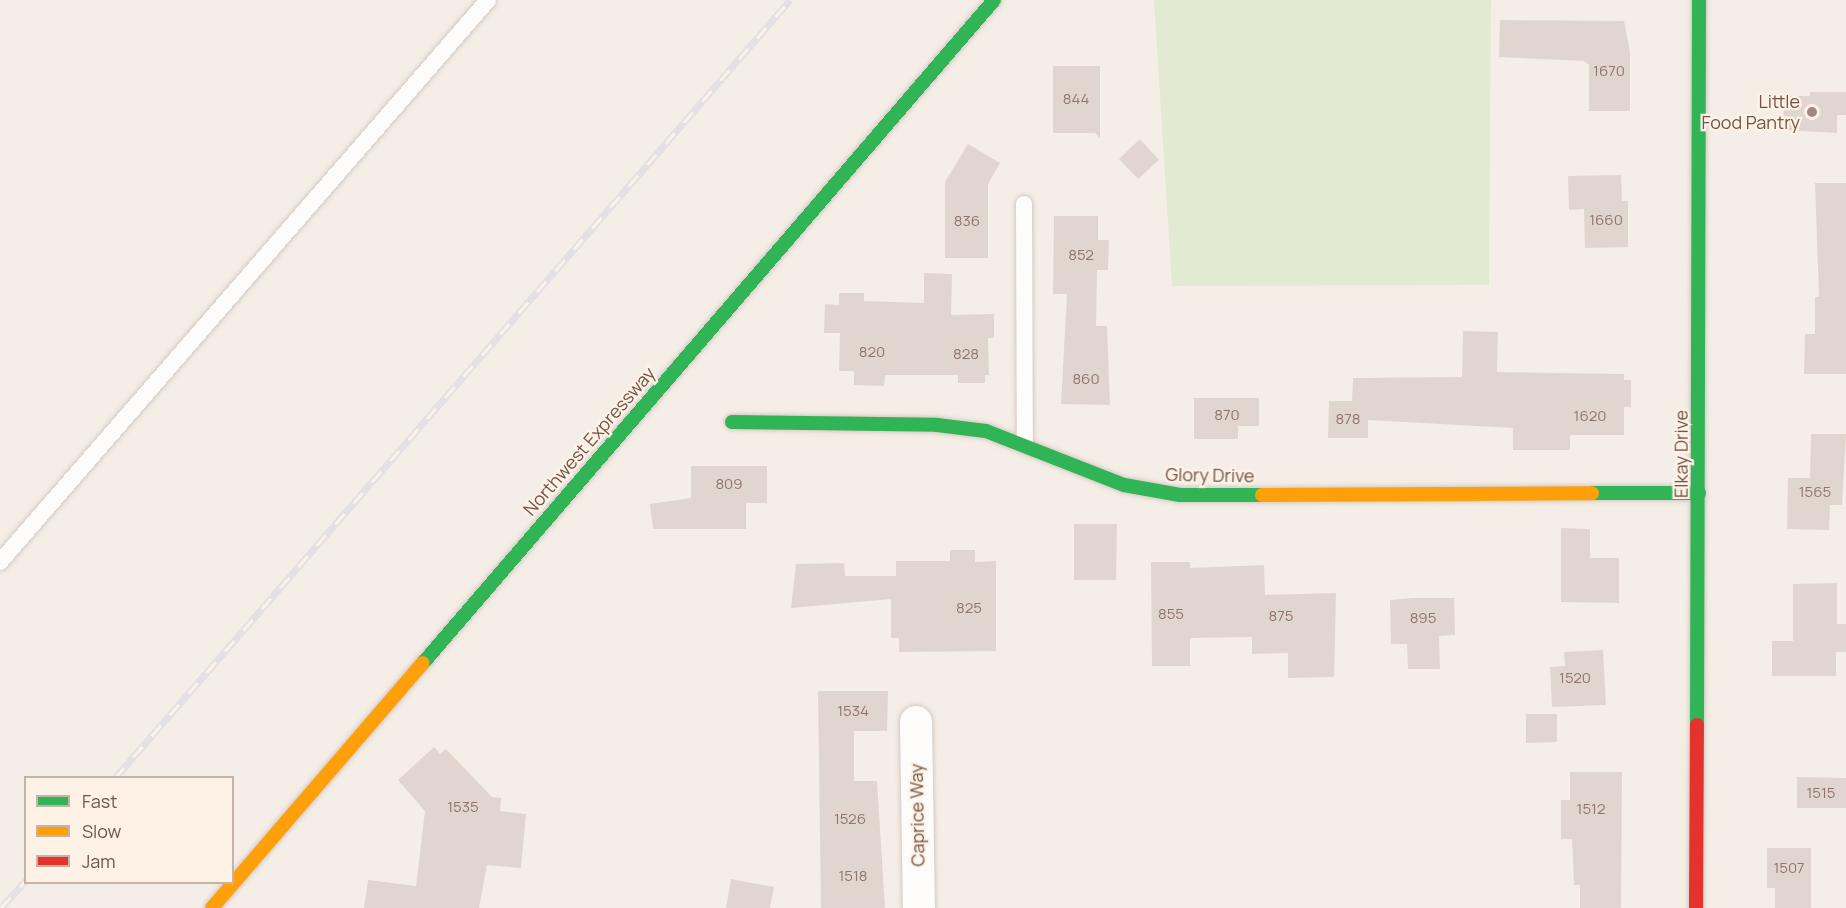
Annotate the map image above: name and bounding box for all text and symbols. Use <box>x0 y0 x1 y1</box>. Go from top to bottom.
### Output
house number: 1670 <box>1593 62 1625 80</box>
house number: 844 <box>1063 90 1089 108</box>
place label: Little Food Pantry <box>1701 91 1800 134</box>
marker: Little Food Pantry <box>1805 105 1819 119</box>
house number: 1660 <box>1589 211 1623 229</box>
house number: 836 <box>954 212 980 230</box>
house number: 852 <box>1068 246 1094 264</box>
house number: 820 <box>859 343 885 361</box>
house number: 828 <box>953 345 979 363</box>
street label: Northwest Expressway <box>519 362 659 520</box>
house number: 860 <box>1072 370 1100 388</box>
house number: 870 <box>1214 406 1240 424</box>
house number: 1620 <box>1574 407 1606 425</box>
house number: 878 <box>1336 410 1360 428</box>
street label: Elkay Drive <box>1670 410 1692 498</box>
street label: Glory Drive <box>1165 463 1255 487</box>
house number: 809 <box>715 475 743 493</box>
house number: 1565 <box>1799 483 1831 501</box>
house number: 825 <box>956 599 982 617</box>
house number: 855 <box>1158 605 1184 623</box>
house number: 875 <box>1269 607 1293 625</box>
house number: 895 <box>1410 609 1436 627</box>
house number: 1520 <box>1559 669 1591 687</box>
house number: 1534 <box>837 702 869 720</box>
street label: Caprice Way <box>905 763 929 867</box>
legend <box>24 776 234 884</box>
house number: 1515 <box>1806 784 1836 802</box>
text: Fast <box>82 789 117 813</box>
house number: 1535 <box>447 798 479 816</box>
house number: 1512 <box>1577 800 1605 818</box>
house number: 1526 <box>834 810 866 828</box>
text: Slow <box>82 819 121 843</box>
text: Jam <box>82 849 116 873</box>
house number: 1507 <box>1773 859 1805 877</box>
house number: 1518 <box>838 867 868 885</box>

